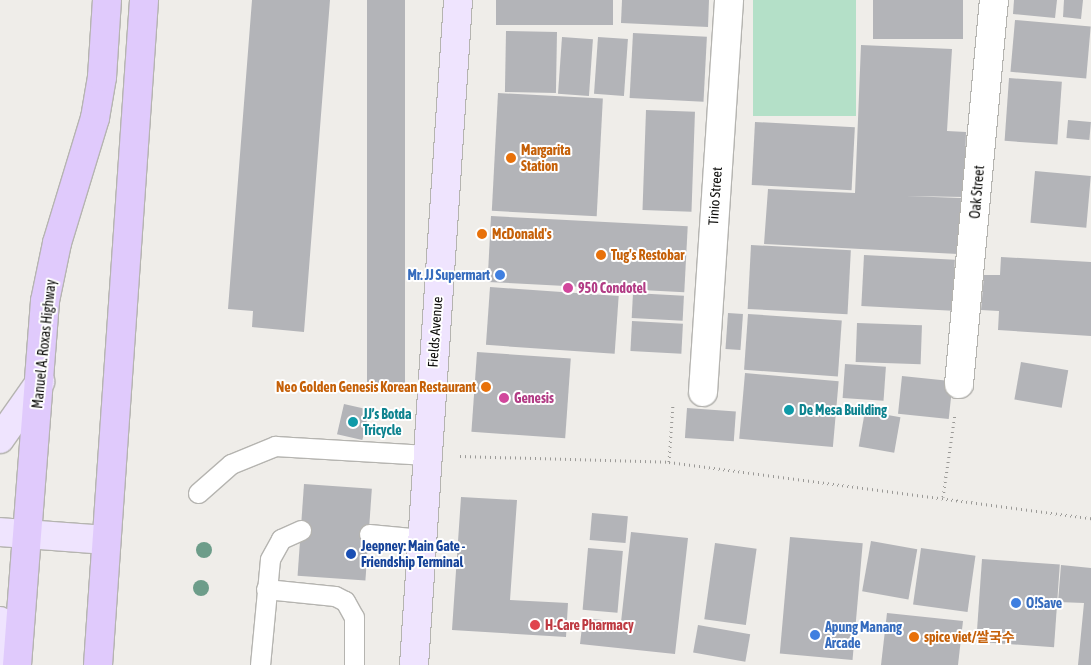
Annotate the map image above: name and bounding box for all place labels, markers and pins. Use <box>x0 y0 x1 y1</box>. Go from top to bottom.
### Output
place label: Margarita Station <box>521 142 571 174</box>
marker: Margarita Station <box>505 152 517 164</box>
place label: McDonald's <box>492 226 552 242</box>
marker: McDonald's <box>476 228 488 240</box>
place label: Tug's Restobar <box>611 247 684 263</box>
marker: Tug's Restobar <box>595 249 607 261</box>
place label: Mr. JJ Supermart <box>407 267 490 283</box>
marker: Mr. JJ Supermart <box>494 269 506 281</box>
place label: 950 Condotel <box>578 280 647 296</box>
marker: 950 Condotel <box>562 282 574 294</box>
place label: Neo Golden Genesis Korean Restaurant <box>276 379 476 395</box>
marker: Neo Golden Genesis Korean Restaurant <box>480 381 492 393</box>
place label: Genesis <box>514 390 554 406</box>
marker: Genesis <box>498 392 510 404</box>
place label: De Mesa Building <box>799 402 887 418</box>
marker: De Mesa Building <box>783 404 795 416</box>
place label: JJ’s Botda Tricycle <box>363 406 411 438</box>
marker: JJ’s Botda Tricycle <box>347 416 359 428</box>
place label: Jeepney: Main Gate - Friendship Terminal <box>361 538 465 570</box>
marker: Jeepney: Main Gate - Friendship Terminal <box>345 548 357 560</box>
place label: O!Save <box>1026 595 1062 611</box>
marker: O!Save <box>1010 597 1022 609</box>
place label: H-Care Pharmacy <box>545 617 634 633</box>
marker: H-Care Pharmacy <box>529 619 541 631</box>
place label: Apung Manang Arcade <box>825 619 902 652</box>
marker: Apung Manang Arcade <box>809 629 821 641</box>
place label: spice viet/쌀국수 <box>924 629 1015 645</box>
marker: spice viet/쌀국수 <box>908 631 920 643</box>

